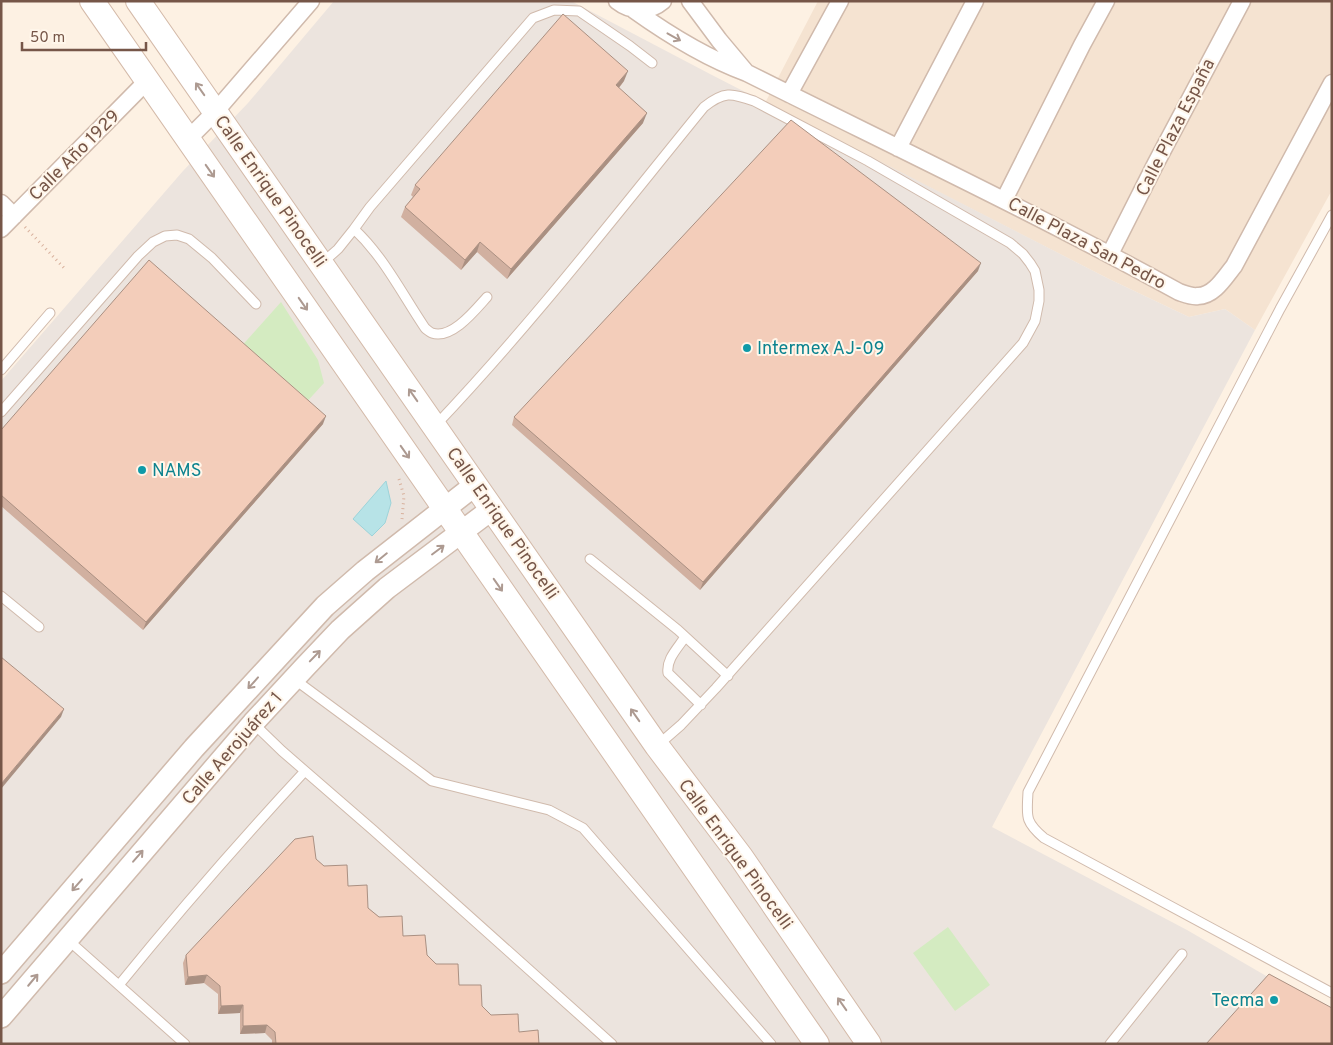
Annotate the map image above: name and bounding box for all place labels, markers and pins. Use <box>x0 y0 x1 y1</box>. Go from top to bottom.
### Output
place label: Intermex AJ-09 <box>757 338 884 361</box>
marker: Intermex AJ-09 <box>741 342 753 354</box>
place label: NAMS <box>152 460 202 483</box>
marker: NAMS <box>136 464 148 476</box>
place label: Tecma <box>1211 990 1264 1013</box>
marker: Tecma <box>1268 994 1280 1006</box>

